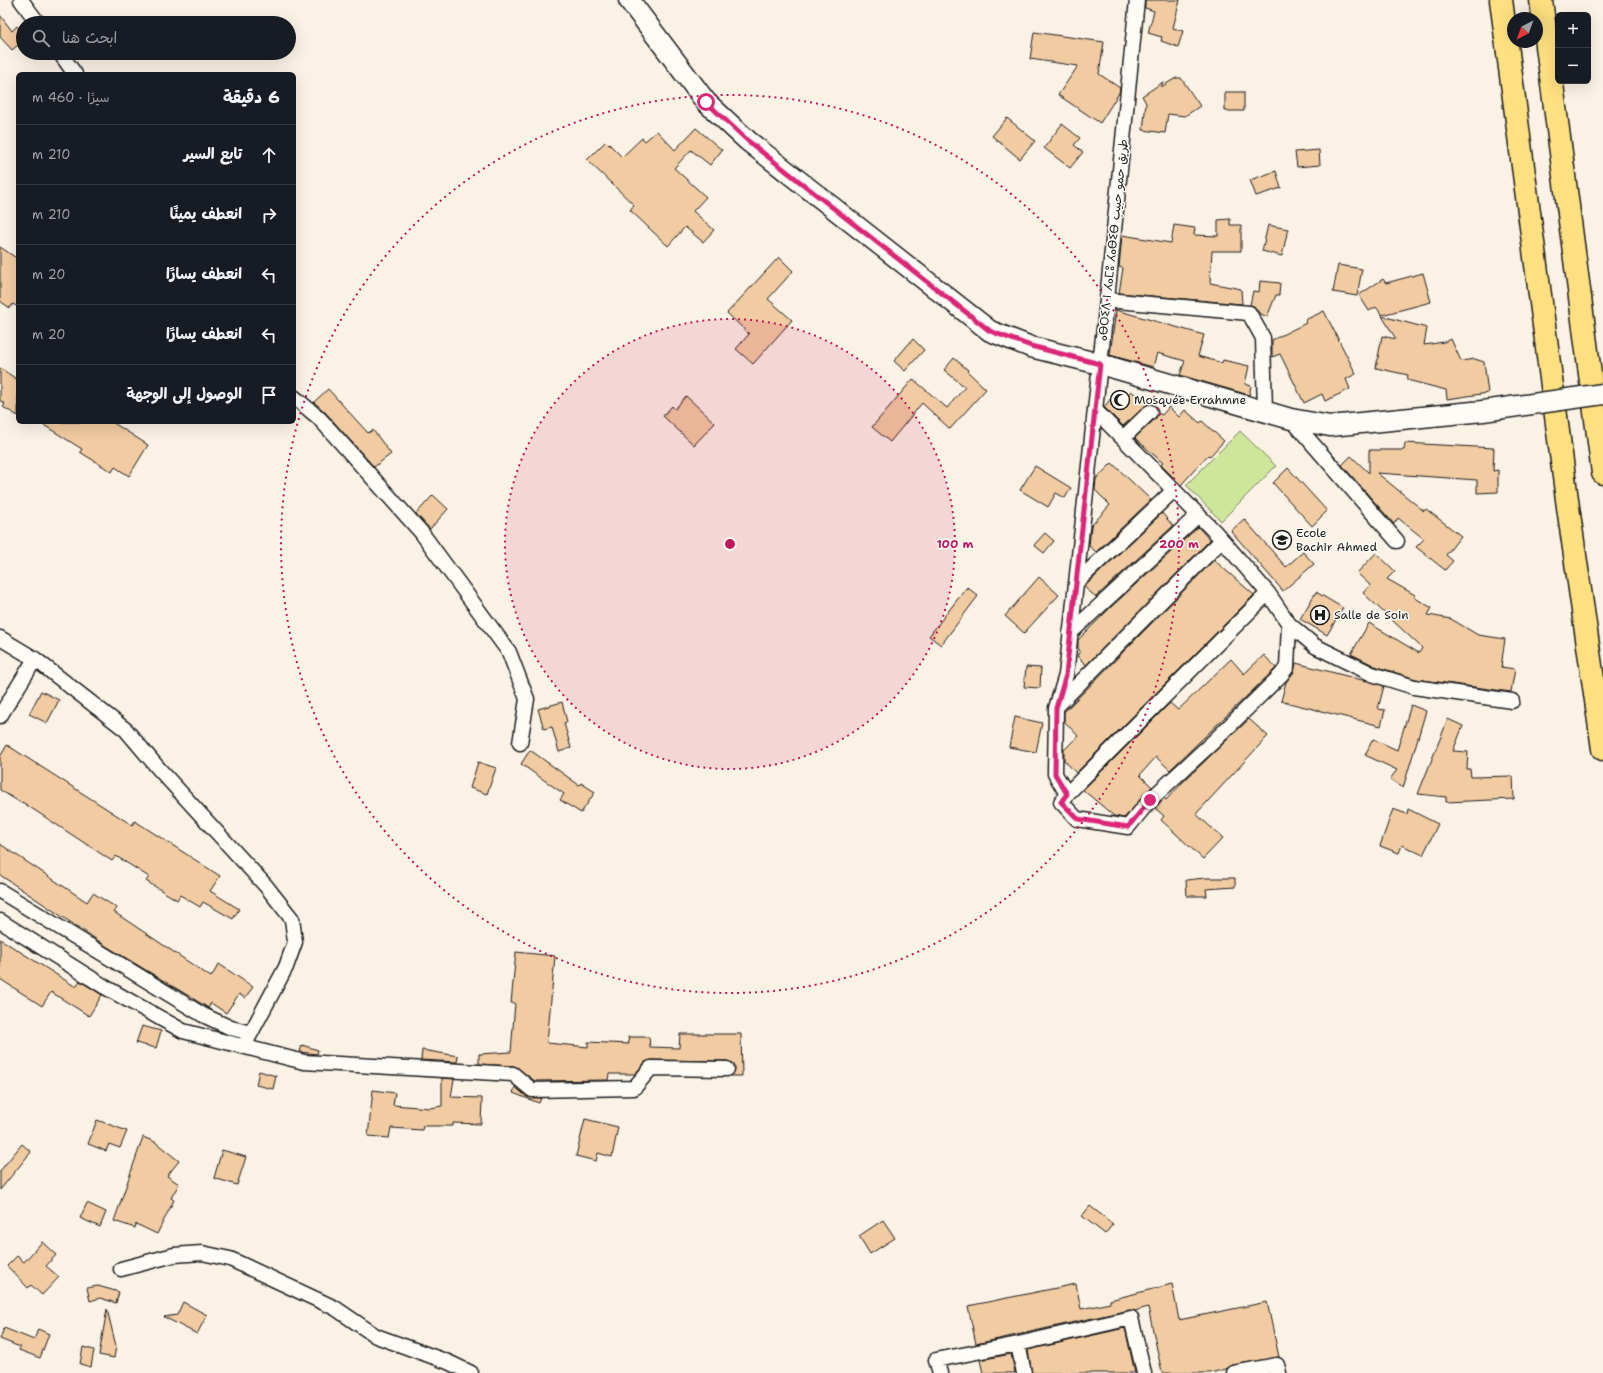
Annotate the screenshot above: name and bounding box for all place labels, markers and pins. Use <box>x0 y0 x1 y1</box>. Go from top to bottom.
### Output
mosque icon: Mosquée Errahmne <box>1109 389 1131 411</box>
place label: Mosquée Errahmne <box>1134 392 1246 408</box>
place label: Ecole Bachir Ahmed <box>1296 525 1377 555</box>
school or university icon: Ecole Bachir Ahmed <box>1271 529 1293 551</box>
centre of rings <box>723 537 737 551</box>
hospital icon: Salle de Soin <box>1309 604 1331 626</box>
place label: Salle de Soin <box>1334 607 1409 623</box>

